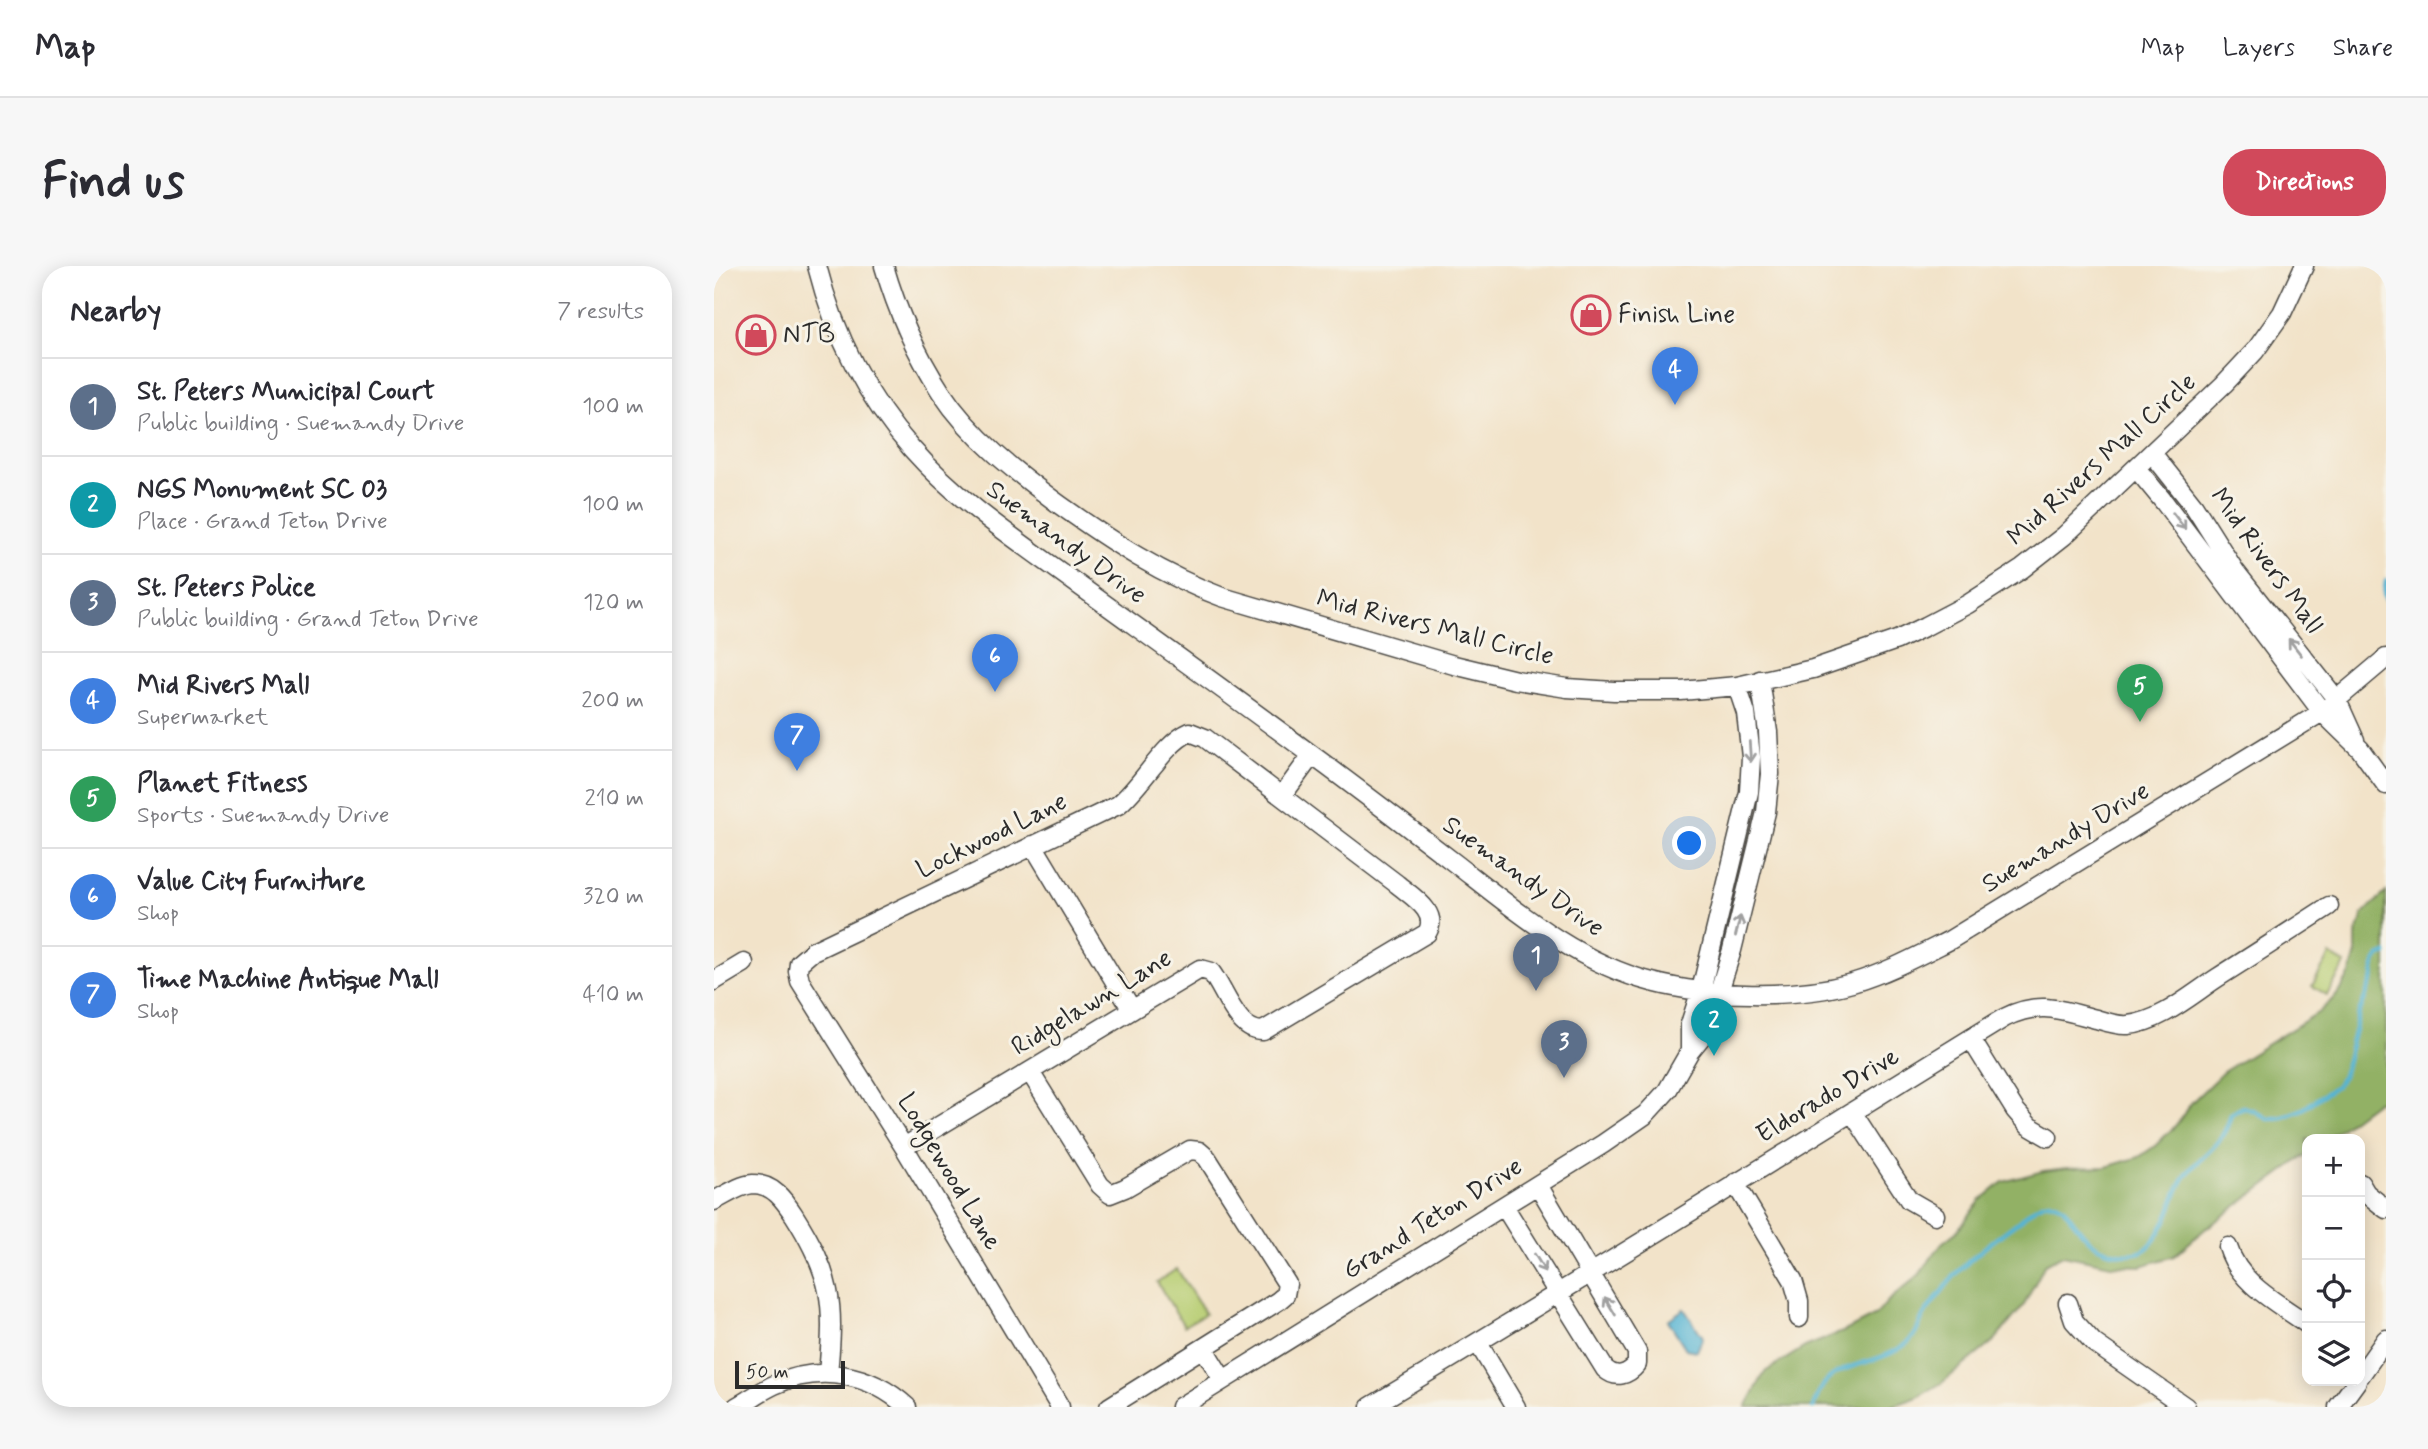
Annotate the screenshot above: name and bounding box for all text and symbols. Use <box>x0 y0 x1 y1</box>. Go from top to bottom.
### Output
text: Map <box>35 26 95 70</box>
text: Map <box>2141 33 2185 64</box>
text: Layers <box>2223 33 2295 64</box>
text: Share <box>2333 33 2393 64</box>
button: Directions <box>2223 149 2386 216</box>
text: Find us <box>42 150 185 215</box>
text: Nearby <box>70 292 161 331</box>
shop icon: Finish Line <box>1570 294 1612 336</box>
text: 7 results <box>557 297 644 327</box>
place label: Finish Line <box>1618 298 1735 332</box>
shop icon: NTB <box>735 314 777 356</box>
place label: NTB <box>783 318 835 352</box>
pin: 4 <box>1652 347 1698 405</box>
street label: Mid Rivers Mall Circle <box>2000 366 2204 554</box>
text: St. Peters Municipal Court <box>137 375 435 409</box>
text: 1 <box>88 392 98 422</box>
text: 100 m <box>582 392 644 422</box>
text: Public building · Suemandy Drive <box>137 409 465 439</box>
text: NGS Monument SC 03 <box>137 473 387 507</box>
street label: Suemandy Drive <box>979 473 1153 613</box>
street label: Mid Rivers Mall <box>2202 481 2330 641</box>
text: 2 <box>87 490 99 520</box>
text: 100 m <box>582 490 644 520</box>
text: Place · Grand Teton Drive <box>137 507 388 537</box>
one-way arrow <box>2172 511 2186 530</box>
text: St. Peters Police <box>137 571 316 605</box>
street label: Mid Rivers Mall Circle <box>1313 582 1557 674</box>
text: 3 <box>88 588 98 618</box>
text: 120 m <box>583 588 644 618</box>
text: Public building · Grand Teton Drive <box>137 605 479 635</box>
pin: 6 <box>972 634 1018 692</box>
one-way arrow <box>2287 638 2302 656</box>
pin: 5 <box>2117 664 2163 722</box>
text: Mid Rivers Mall <box>137 669 309 703</box>
text: 4 <box>86 686 100 716</box>
text: 200 m <box>581 686 644 716</box>
text: Supermarket <box>137 703 268 733</box>
pin: 7 <box>774 713 820 771</box>
one-way arrow <box>1743 741 1756 764</box>
text: Planet Fitness <box>137 767 307 801</box>
street label: Suemandy Drive <box>1976 774 2156 902</box>
text: 5 <box>86 784 100 814</box>
text: 210 m <box>584 784 644 814</box>
street label: Lockwood Lane <box>911 785 1073 887</box>
text: Sports · Suemandy Drive <box>137 801 389 831</box>
street label: Suemandy Drive <box>1435 809 1611 945</box>
your location <box>1672 826 1706 860</box>
text: Value City Furniture <box>137 865 365 899</box>
text: 6 <box>87 882 99 912</box>
text: 320 m <box>583 882 644 912</box>
text: Shop <box>137 899 179 929</box>
one-way arrow <box>1732 915 1745 938</box>
pin: 1 <box>1513 933 1559 991</box>
street label: Ridgelawn Lane <box>1005 942 1180 1066</box>
text: Time Machine Antique Mall <box>137 963 438 997</box>
text: 7 <box>86 980 100 1010</box>
text: 410 m <box>582 980 644 1010</box>
text: Shop <box>137 997 179 1027</box>
pin: 2 <box>1691 998 1737 1056</box>
pin: 3 <box>1541 1020 1587 1078</box>
street label: Eldorado Drive <box>1750 1040 1906 1152</box>
street label: Lodgewood Lane <box>887 1087 1009 1258</box>
map controls <box>2302 1134 2365 1386</box>
button: + <box>2302 1134 2365 1197</box>
street label: Grand Teton Drive <box>1337 1150 1529 1288</box>
button: − <box>2302 1197 2365 1260</box>
one-way arrow <box>1533 1253 1547 1273</box>
button: locate <box>2302 1260 2365 1323</box>
one-way arrow <box>1603 1296 1617 1316</box>
button: layers <box>2302 1323 2365 1386</box>
scale bar <box>735 1358 845 1390</box>
text: 50 m <box>746 1360 789 1385</box>

